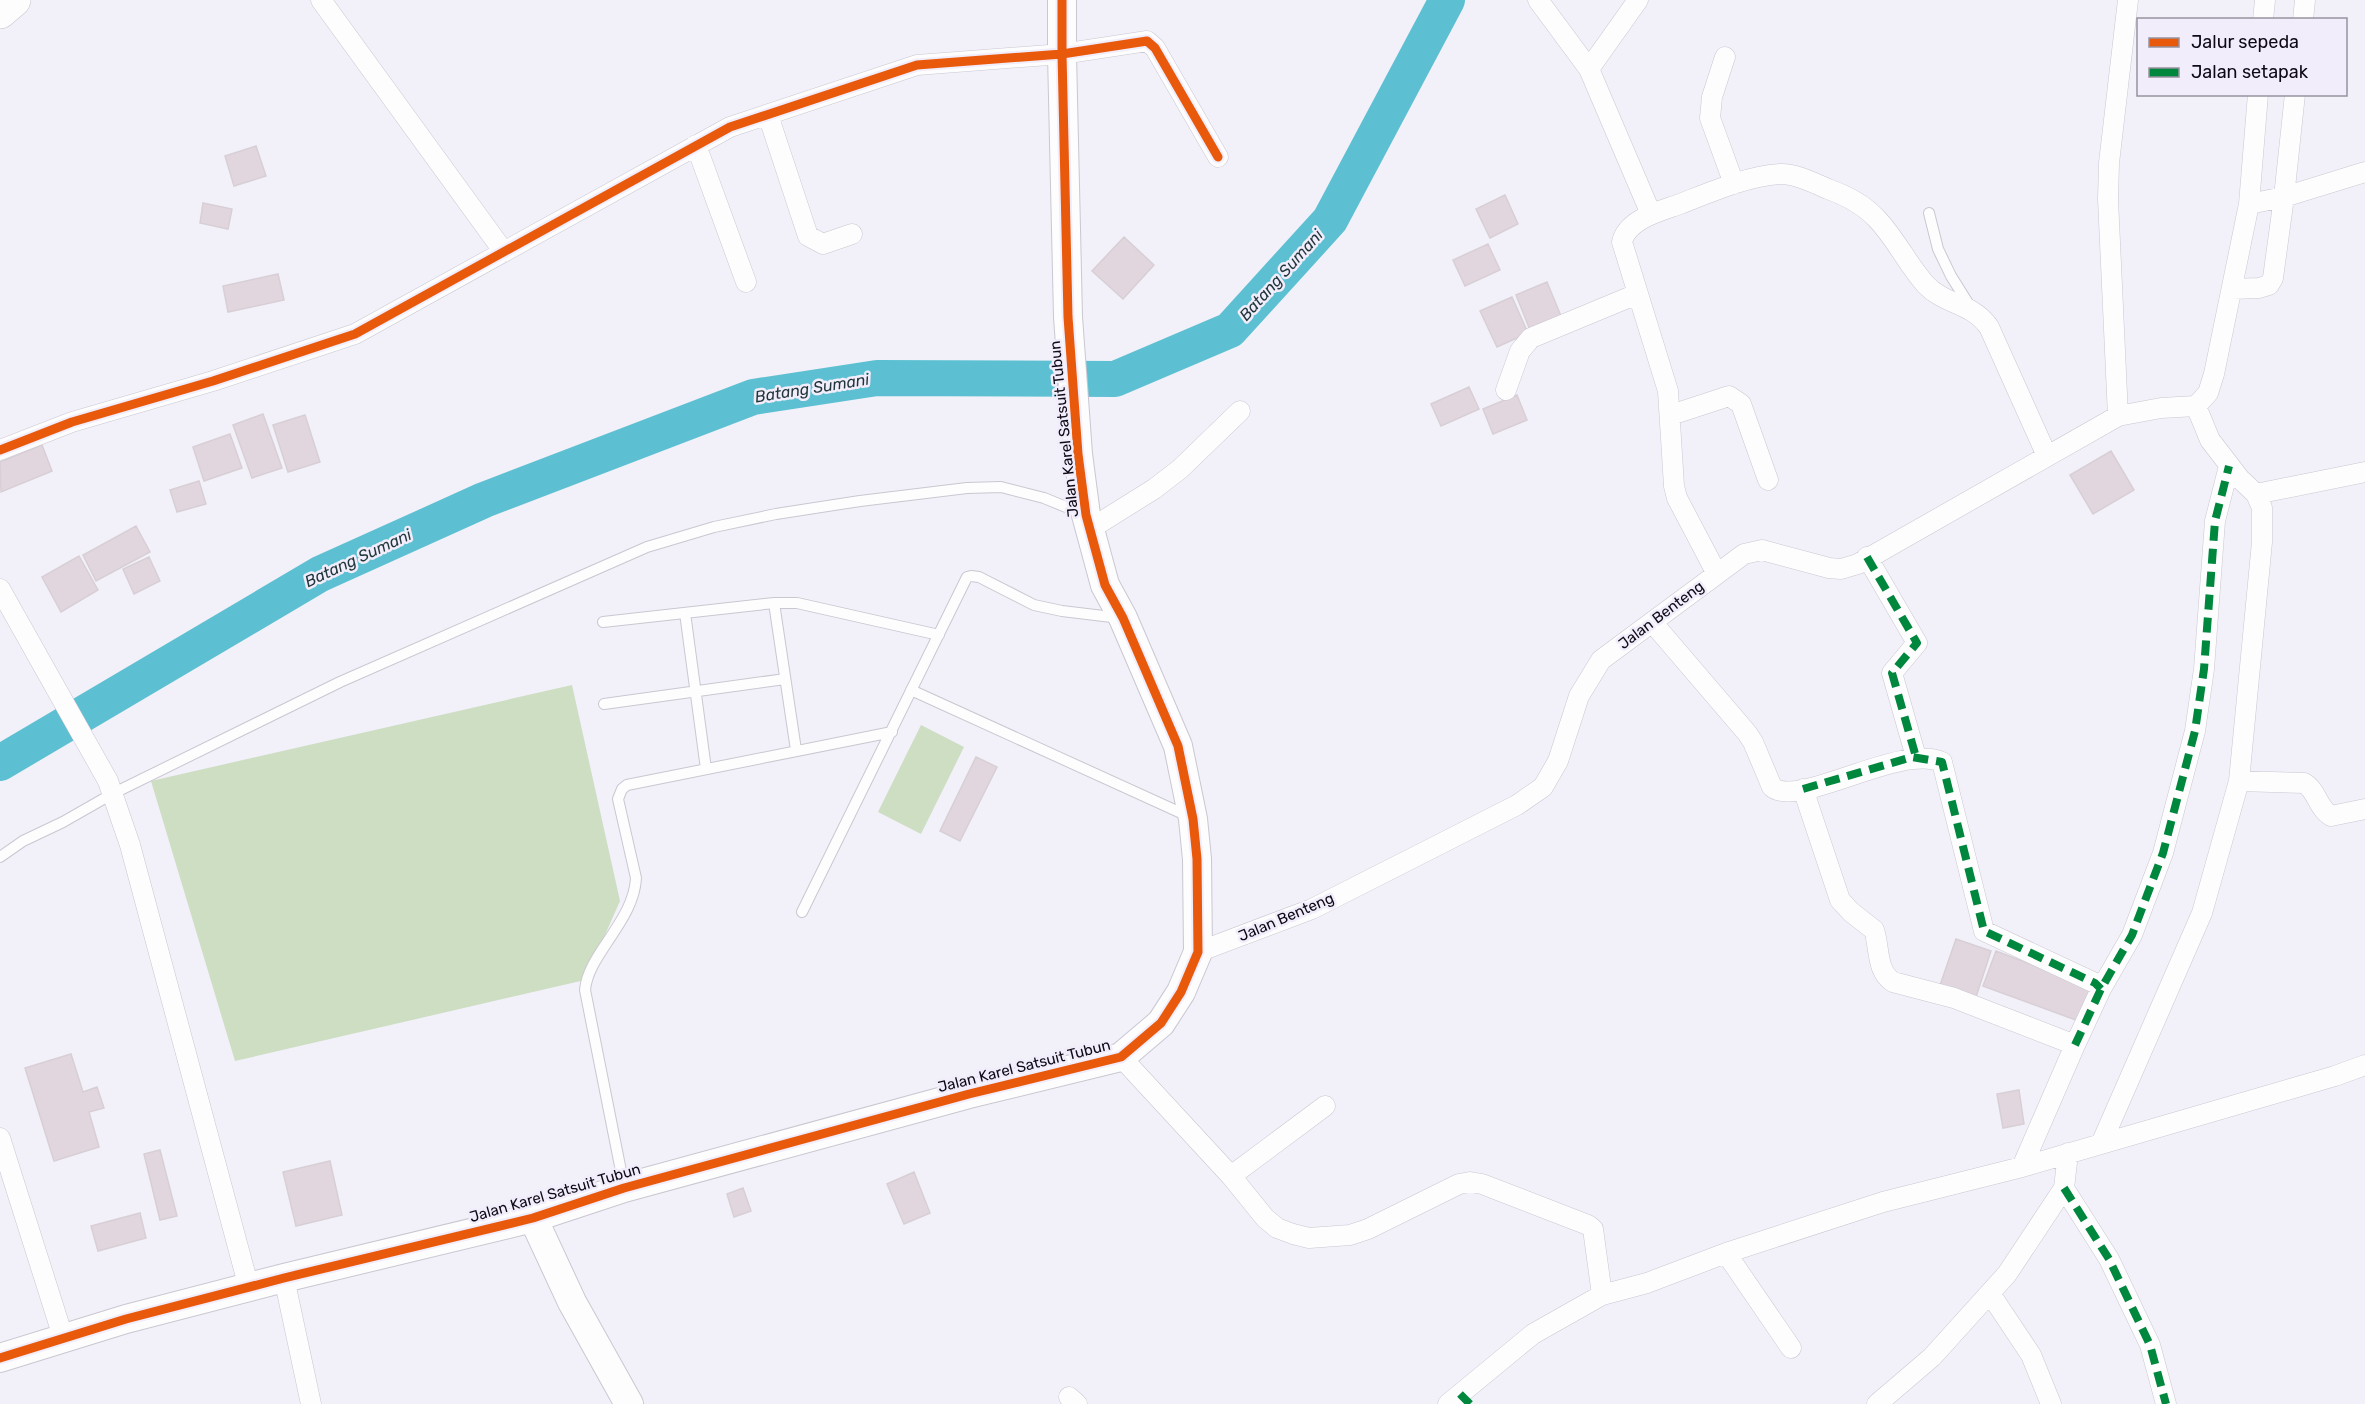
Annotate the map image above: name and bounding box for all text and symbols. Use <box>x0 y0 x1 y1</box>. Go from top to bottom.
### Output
legend <box>2137 18 2347 96</box>
text: Jalur sepeda <box>2191 31 2299 53</box>
text: Jalan setapak <box>2191 61 2309 83</box>
water label: Batang Sumani <box>1235 225 1327 324</box>
street label: Jalan Karel Satsuit Tubun <box>1046 340 1082 518</box>
water label: Batang Sumani <box>753 369 872 406</box>
water label: Batang Sumani <box>302 524 415 591</box>
street label: Jalan Benteng <box>1615 577 1707 653</box>
street label: Jalan Benteng <box>1235 889 1337 945</box>
street label: Jalan Karel Satsuit Tubun <box>936 1036 1112 1096</box>
street label: Jalan Karel Satsuit Tubun <box>467 1160 643 1226</box>

